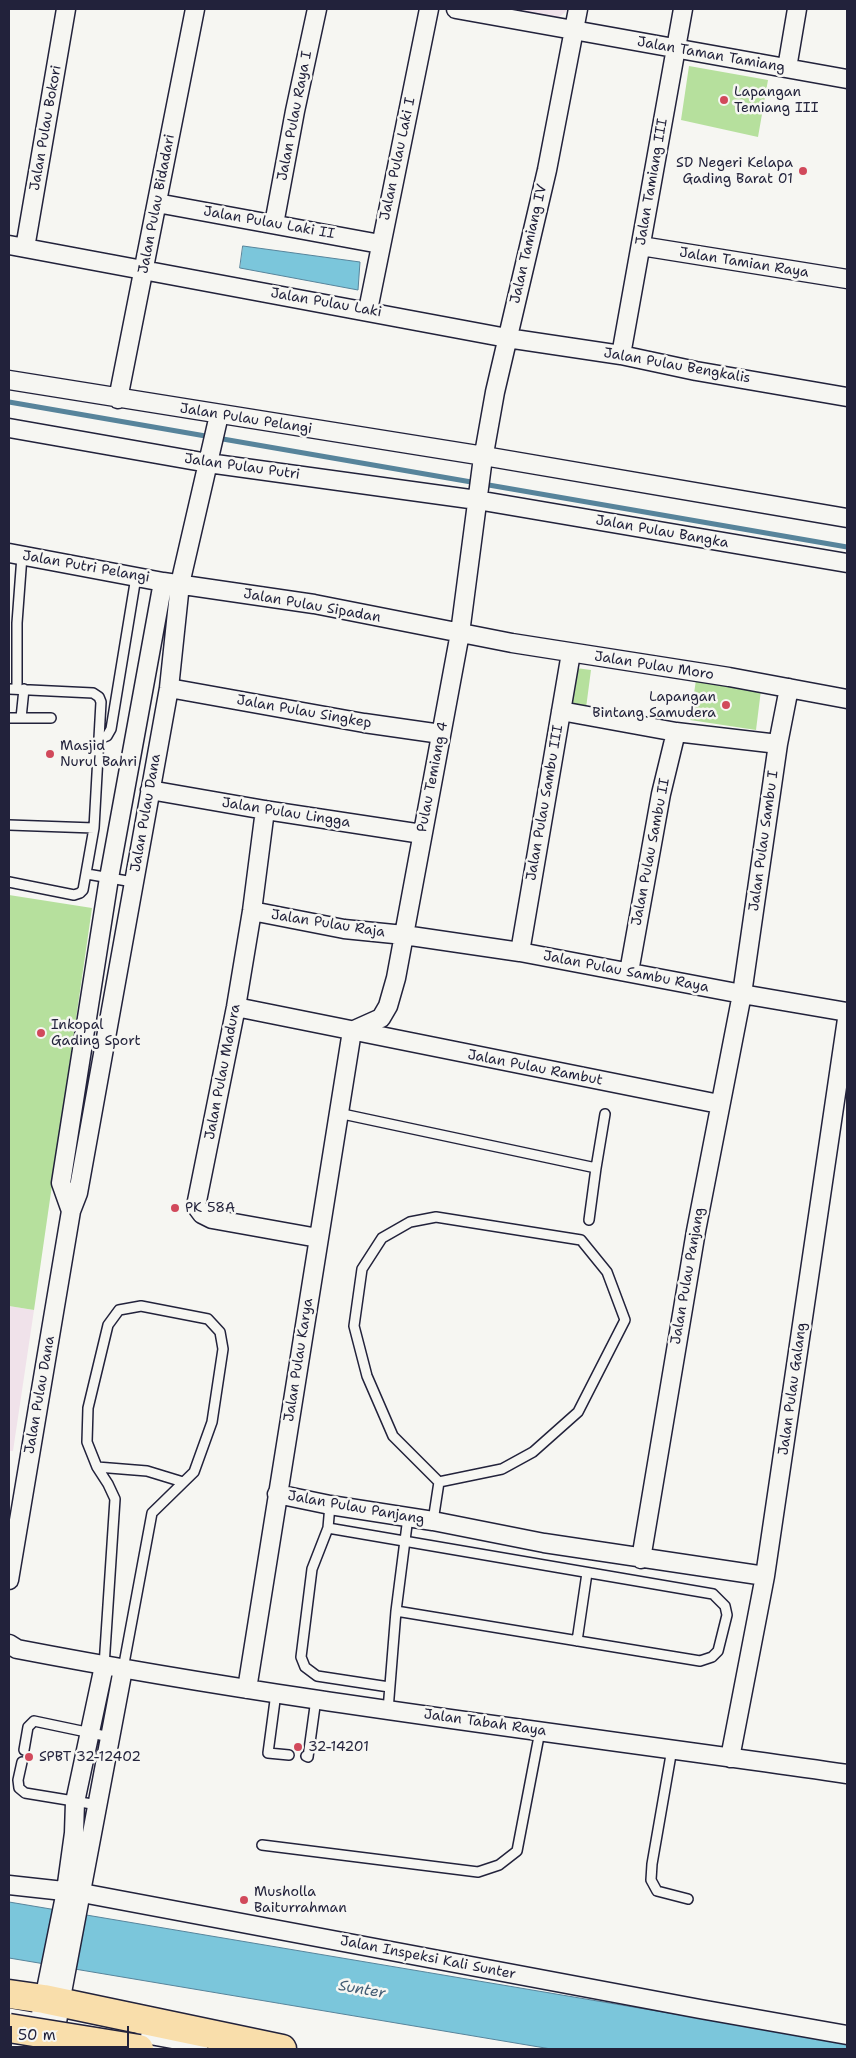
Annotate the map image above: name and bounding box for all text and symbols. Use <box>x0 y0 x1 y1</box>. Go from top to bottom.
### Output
street label: Jalan Taman Tamiang <box>636 34 786 76</box>
street label: Jalan Pulau Raya I <box>274 50 316 182</box>
street label: Jalan Pulau Bokori <box>27 64 65 192</box>
place label: Lapangan Temiang III <box>734 84 818 116</box>
marker: Lapangan Temiang III <box>718 94 730 106</box>
street label: Jalan Pulau Laki I <box>377 96 419 222</box>
street label: Jalan Tamiang III <box>633 117 671 247</box>
street label: Jalan Pulau Bidadari <box>135 133 179 275</box>
place label: SD Negeri Kelapa Gading Barat 01 <box>676 155 793 188</box>
marker: SD Negeri Kelapa Gading Barat 01 <box>797 165 809 177</box>
street label: Jalan Tamiang IV <box>507 183 551 305</box>
street label: Jalan Pulau Laki II <box>202 203 336 243</box>
street label: Jalan Tamian Raya <box>678 244 810 282</box>
street label: Jalan Pulau Laki <box>269 285 383 321</box>
street label: Jalan Pulau Bengkalis <box>602 345 752 387</box>
street label: Jalan Pulau Pelangi <box>179 400 313 438</box>
street label: Jalan Pulau Putri <box>183 451 301 483</box>
street label: Jalan Pulau Bangka <box>594 512 730 552</box>
street label: Jalan Putri Pelangi <box>21 548 151 586</box>
street label: Jalan Pulau Sipadan <box>242 586 382 626</box>
street label: Jalan Pulau Moro <box>593 648 715 684</box>
place label: Lapangan Bintang Samudera <box>592 689 716 722</box>
street label: Jalan Pulau Singkep <box>235 692 373 732</box>
marker: Lapangan Bintang Samudera <box>720 699 732 711</box>
street label: Pulau Temiang 4 <box>414 720 452 834</box>
street label: Jalan Pulau Sambu III <box>523 724 567 882</box>
place label: Masjid Nurul Bahri <box>60 738 137 770</box>
marker: Masjid Nurul Bahri <box>44 748 56 760</box>
street label: Jalan Pulau Dana <box>127 753 165 873</box>
street label: Jalan Pulau Sambu I <box>746 770 782 912</box>
street label: Jalan Pulau Sambu II <box>628 777 674 927</box>
street label: Jalan Pulau Lingga <box>220 795 352 831</box>
street label: Jalan Pulau Raja <box>270 907 386 941</box>
street label: Jalan Pulau Sambu Raya <box>542 948 710 996</box>
street label: Jalan Pulau Madura <box>202 1003 244 1141</box>
place label: Inkopal Gading Sport <box>51 1017 141 1050</box>
marker: Inkopal Gading Sport <box>35 1027 47 1039</box>
street label: Jalan Pulau Rambut <box>466 1047 604 1089</box>
place label: PK 58A <box>185 1200 235 1216</box>
marker: PK 58A <box>169 1202 181 1214</box>
street label: Jalan Pulau Panjang <box>668 1206 708 1346</box>
street label: Jalan Pulau Karya <box>281 1297 317 1423</box>
street label: Jalan Pulau Galang <box>775 1322 811 1456</box>
street label: Jalan Pulau Dana <box>21 1335 59 1455</box>
street label: Jalan Pulau Panjang <box>286 1488 426 1528</box>
street label: Jalan Tabah Raya <box>423 1706 547 1740</box>
place label: 32-14201 <box>308 1739 369 1755</box>
marker: 32-14201 <box>292 1741 304 1753</box>
place label: SPBT 32-12402 <box>39 1749 141 1765</box>
marker: SPBT 32-12402 <box>23 1751 35 1763</box>
place label: Musholla Baiturrahman <box>254 1884 347 1916</box>
marker: Musholla Baiturrahman <box>238 1894 250 1906</box>
street label: Jalan Inspeksi Kali Sunter <box>339 1933 517 1983</box>
water label: Sunter <box>337 1977 387 2003</box>
scale bar <box>12 2016 131 2048</box>
text: 50 m <box>18 2025 56 2045</box>

